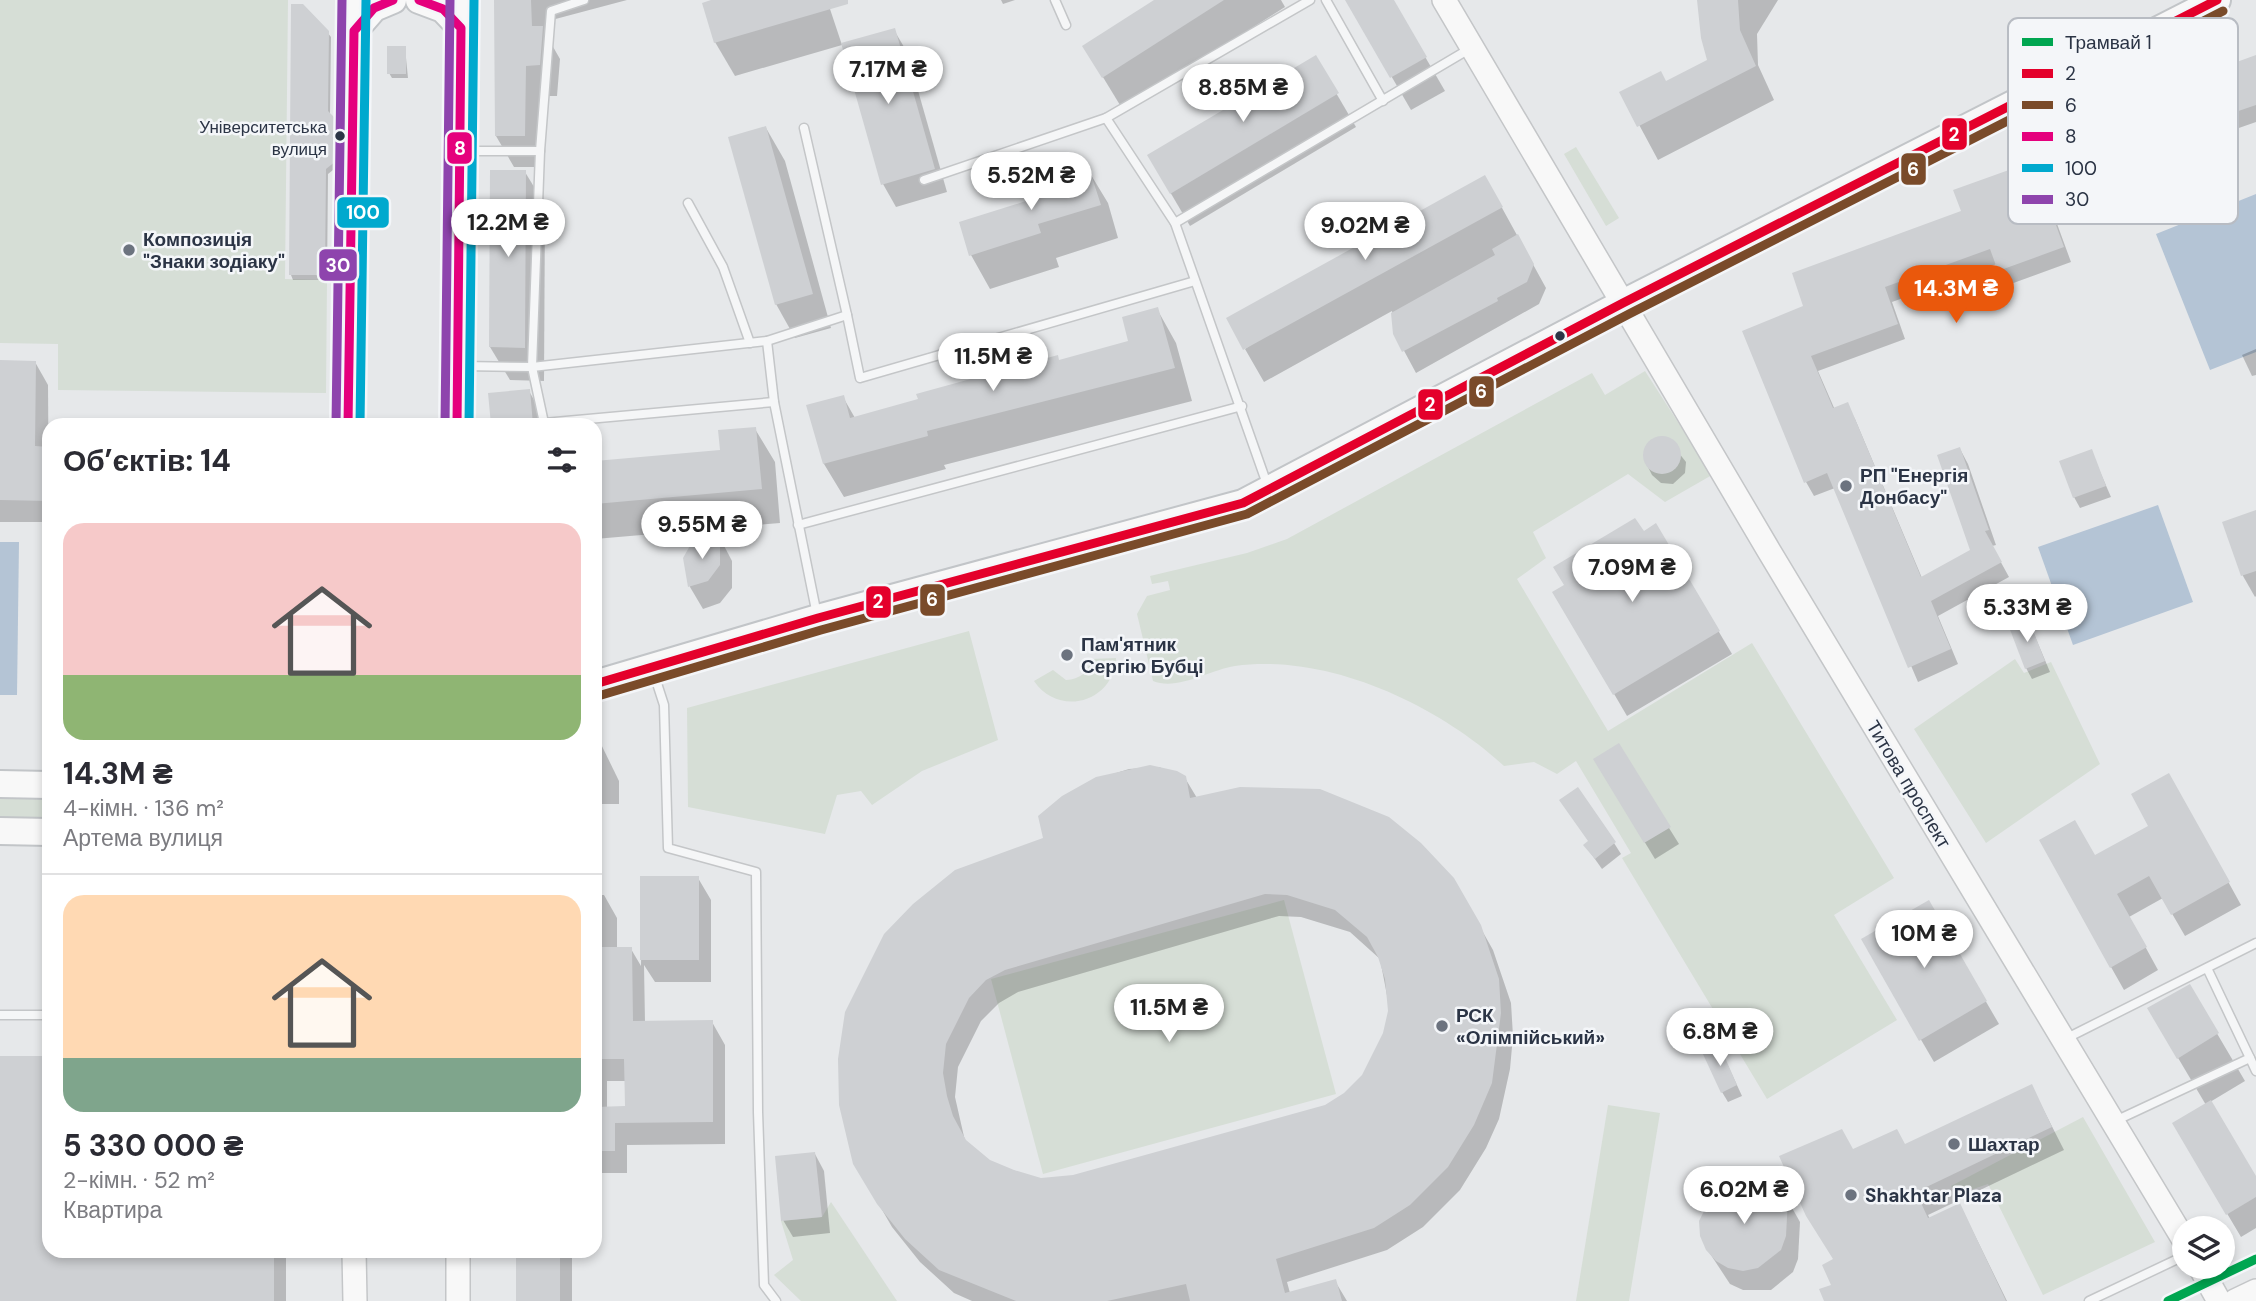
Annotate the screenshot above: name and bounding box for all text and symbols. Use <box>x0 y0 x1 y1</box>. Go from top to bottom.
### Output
legend <box>2008 18 2238 224</box>
text: Трамвай 1 <box>2065 30 2152 55</box>
pin: 7.17M ₴ <box>823 46 953 106</box>
text: 7.17M ₴ <box>849 54 927 84</box>
text: 2 <box>2065 61 2076 86</box>
pin: 8.85M ₴ <box>1178 64 1308 124</box>
text: 8.85M ₴ <box>1198 72 1288 102</box>
text: 6 <box>2065 93 2077 118</box>
place label: Університетська вулиця <box>199 116 328 160</box>
line badge: 2 <box>1941 117 1968 151</box>
text: 2 <box>1949 122 1960 147</box>
text: 8 <box>2065 124 2077 149</box>
marker: Університетська вулиця <box>333 129 347 143</box>
line badge: 8 <box>446 131 473 165</box>
text: 8 <box>454 136 466 161</box>
pin: 5.52M ₴ <box>966 152 1096 212</box>
line badge: 6 <box>1900 152 1927 186</box>
text: 100 <box>2065 156 2097 181</box>
text: 6 <box>1907 157 1919 182</box>
text: 5.52M ₴ <box>987 160 1075 190</box>
text: 30 <box>2065 187 2089 212</box>
line badge: 100 <box>336 196 390 229</box>
text: 100 <box>346 200 380 225</box>
pin: 12.2M ₴ <box>443 200 573 259</box>
pin: 9.02M ₴ <box>1300 202 1430 262</box>
text: 12.2M ₴ <box>467 207 549 237</box>
text: 9.02M ₴ <box>1320 210 1410 240</box>
place label: Композиція "Знаки зодіаку" <box>143 227 285 274</box>
marker: Композиція "Знаки зодіаку" <box>121 242 137 258</box>
line badge: 30 <box>318 248 358 282</box>
text: 30 <box>326 253 350 278</box>
pin: 14.3M ₴ <box>1891 266 2021 325</box>
text: 14.3M ₴ <box>1914 273 1998 303</box>
unlabelled marker <box>1553 329 1567 343</box>
pin: 11.5M ₴ <box>928 334 1058 393</box>
text: 11.5M ₴ <box>954 341 1032 371</box>
line badge: 6 <box>1468 375 1495 408</box>
text: 6 <box>1475 379 1487 404</box>
line badge: 2 <box>1417 388 1444 421</box>
text: 2 <box>1425 392 1436 417</box>
text: Об’єктів: 14 <box>63 441 231 480</box>
icon: filters <box>543 441 581 479</box>
place label: РП "Енергія Донбасу" <box>1860 463 1968 510</box>
marker: РП "Енергія Донбасу" <box>1838 478 1854 494</box>
pin: 9.55M ₴ <box>637 502 767 561</box>
text: 9.55M ₴ <box>657 509 747 539</box>
pin: 7.09M ₴ <box>1567 544 1697 604</box>
text: 7.09M ₴ <box>1588 552 1676 582</box>
icon: home <box>259 568 385 694</box>
line badge: 6 <box>919 583 946 617</box>
pin: 5.33M ₴ <box>1962 584 2092 644</box>
line badge: 2 <box>865 585 892 619</box>
text: 6 <box>926 587 938 612</box>
text: 2 <box>873 589 884 614</box>
text: 5.33M ₴ <box>1983 592 2071 622</box>
place label: Пам'ятник Сергію Бубці <box>1081 632 1203 679</box>
marker: Пам'ятник Сергію Бубці <box>1059 647 1075 663</box>
street label: Титова проспект <box>1861 716 1957 853</box>
text: 14.3M ₴ <box>63 754 173 793</box>
text: 4-кімн. · 136 m² <box>63 793 224 823</box>
text: Артема вулиця <box>63 823 223 853</box>
pin: 10M ₴ <box>1875 911 1973 970</box>
text: 10M ₴ <box>1891 918 1957 948</box>
icon: home <box>259 940 385 1066</box>
pin: 11.5M ₴ <box>1104 984 1234 1044</box>
text: 11.5M ₴ <box>1130 992 1208 1022</box>
place label: РСК «Олімпійський» <box>1456 1003 1605 1050</box>
pin: 6.8M ₴ <box>1663 1009 1777 1068</box>
text: 6.8M ₴ <box>1682 1016 1758 1046</box>
marker: РСК «Олімпійський» <box>1434 1018 1450 1034</box>
text: 5 330 000 ₴ <box>63 1126 243 1165</box>
place label: Шахтар <box>1968 1132 2040 1157</box>
marker: Шахтар <box>1946 1136 1962 1152</box>
text: 2-кімн. · 52 m² <box>63 1165 215 1195</box>
pin: 6.02M ₴ <box>1679 1166 1809 1226</box>
text: 6.02M ₴ <box>1699 1174 1789 1204</box>
place label: Shakhtar Plaza <box>1865 1183 2002 1208</box>
marker: Shakhtar Plaza <box>1843 1187 1859 1203</box>
text: Квартира <box>63 1195 162 1225</box>
map controls <box>2172 1216 2235 1279</box>
button: layers <box>2172 1216 2235 1279</box>

